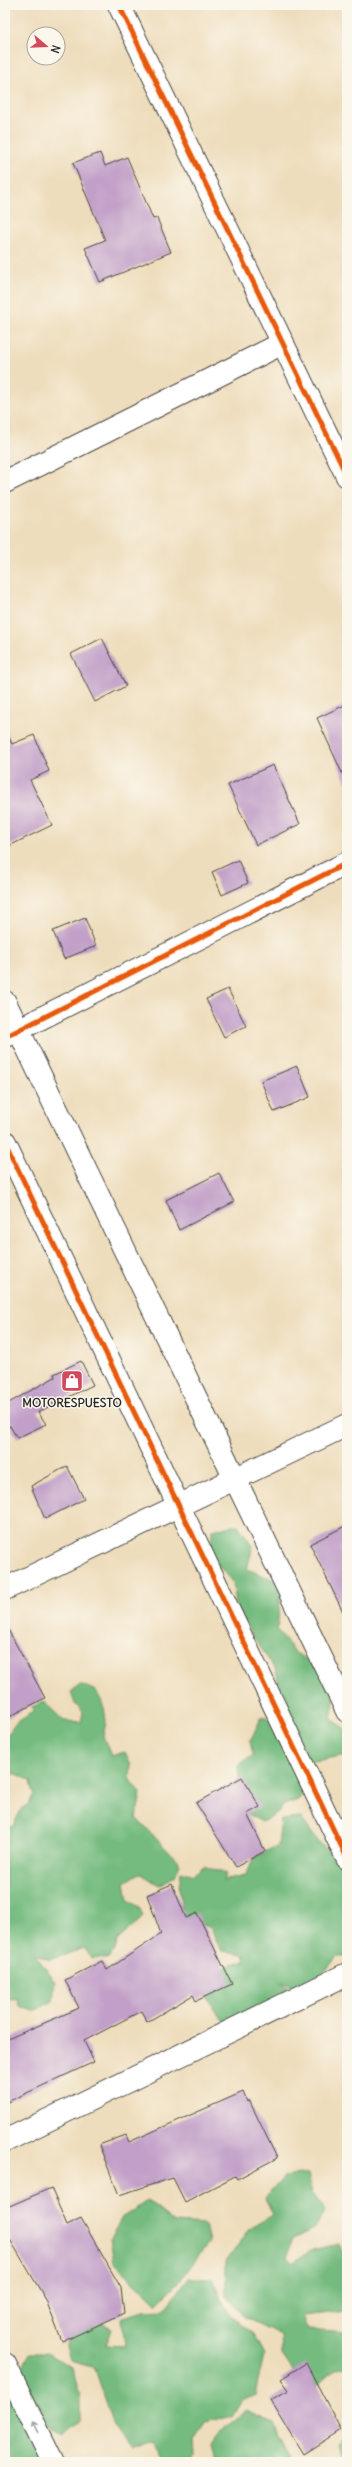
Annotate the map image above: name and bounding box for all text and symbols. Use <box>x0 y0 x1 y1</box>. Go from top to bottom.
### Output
north arrow <box>26 26 66 66</box>
text: N <box>48 43 63 55</box>
shop icon: MOTORESPUESTO <box>59 1368 85 1394</box>
place label: MOTORESPUESTO <box>22 1395 122 1410</box>
one-way arrow <box>31 2421 39 2433</box>

